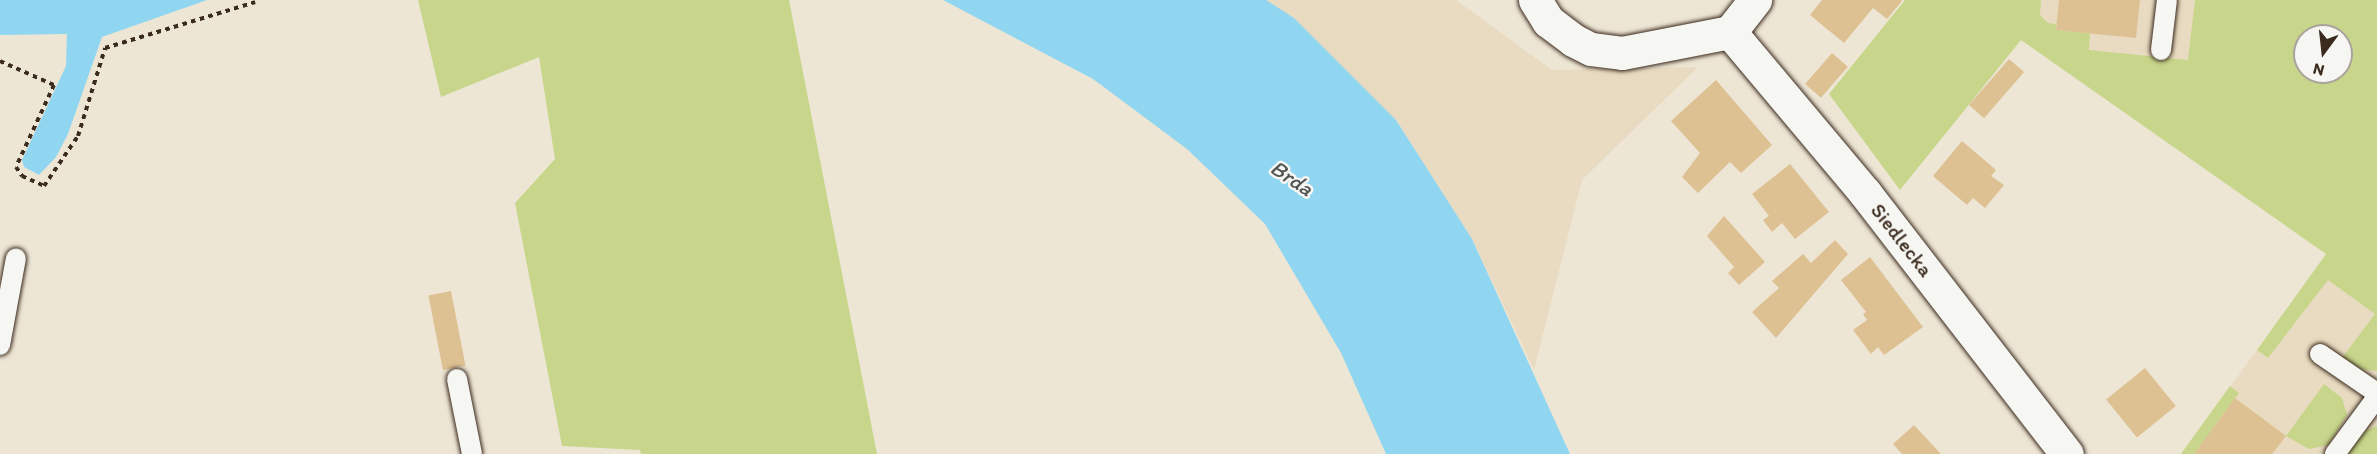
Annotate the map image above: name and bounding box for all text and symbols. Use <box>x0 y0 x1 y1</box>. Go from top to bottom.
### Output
north arrow <box>2293 24 2353 84</box>
text: N <box>2311 59 2326 81</box>
water label: Brda <box>1265 154 1319 202</box>
street label: Siedlecka <box>1865 198 1939 282</box>

